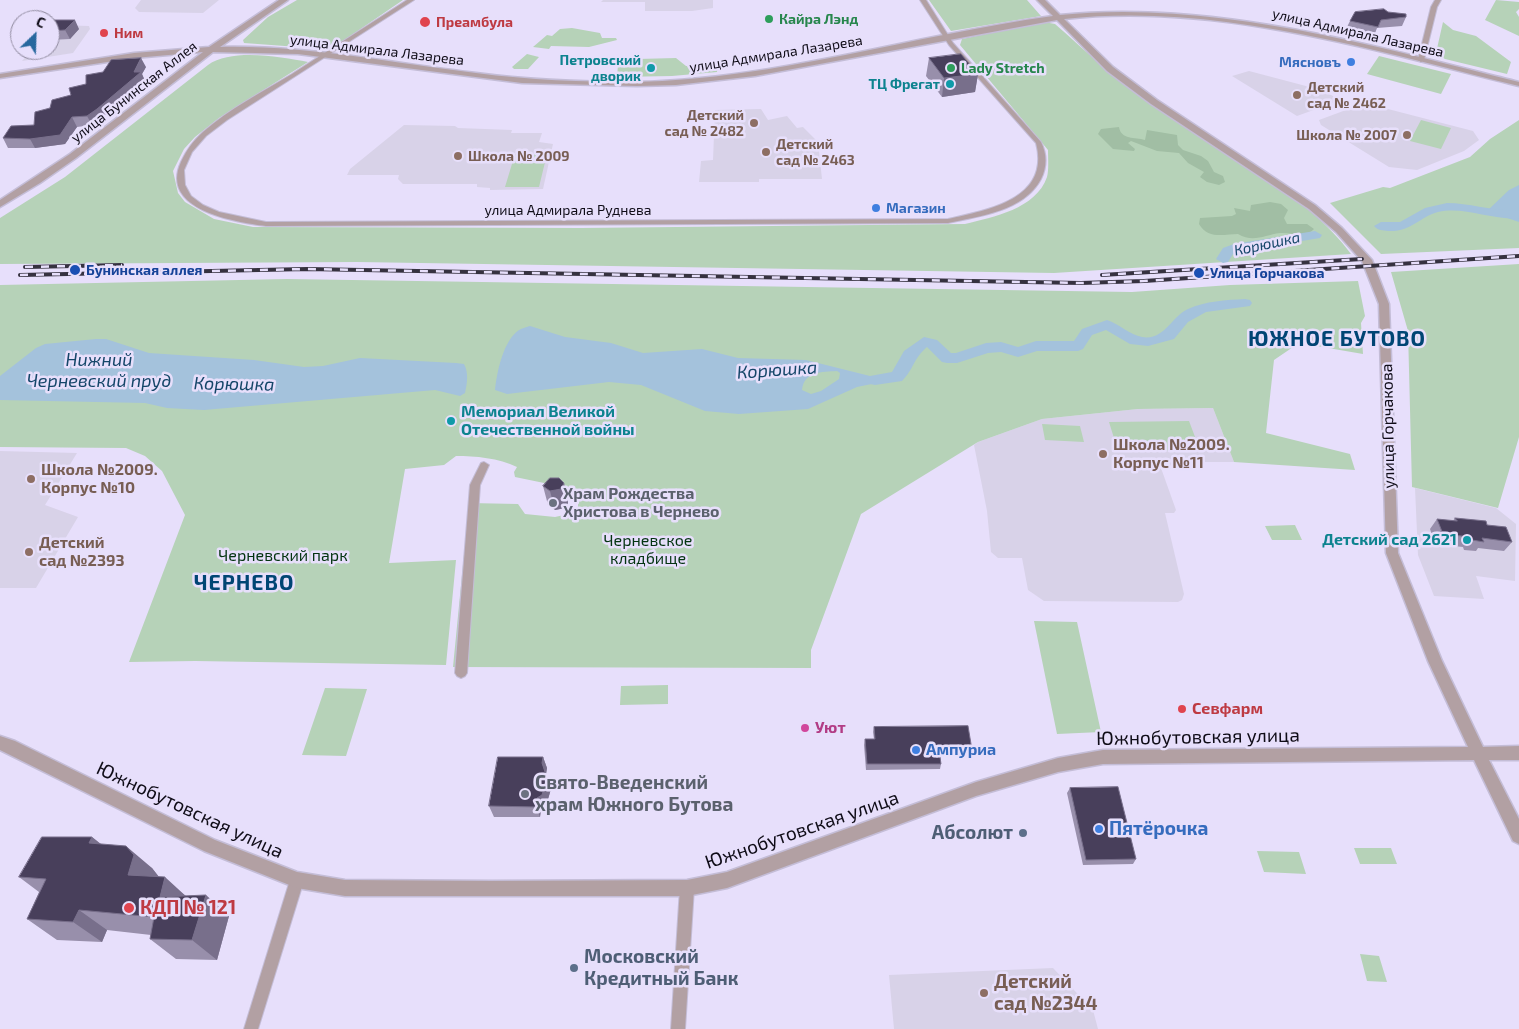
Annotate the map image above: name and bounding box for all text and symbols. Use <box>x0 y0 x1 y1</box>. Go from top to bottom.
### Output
street label: улица Адмирала Лазарева <box>1271 5 1445 61</box>
north arrow <box>10 10 60 60</box>
place label: Кайра Лэнд <box>779 11 858 27</box>
text: С <box>34 12 48 31</box>
marker: Кайра Лэнд <box>763 13 775 25</box>
place label: Преамбула <box>436 14 513 30</box>
marker: Преамбула <box>418 15 432 29</box>
place label: Ним <box>114 25 143 41</box>
marker: Ним <box>98 27 110 39</box>
street label: улица Адмирала Лазарева <box>289 31 465 69</box>
street label: улица Адмирала Лазарева <box>688 32 864 76</box>
street label: улица Бунинская Аллея <box>68 38 200 146</box>
place label: Петровский дворик <box>559 52 641 84</box>
place label: Мясновъ <box>1279 54 1341 70</box>
marker: Мясновъ <box>1345 56 1357 68</box>
place label: Lady Stretch <box>961 60 1045 76</box>
marker: Петровский дворик <box>645 62 657 74</box>
marker: Lady Stretch <box>945 62 957 74</box>
place label: ТЦ Фрегат <box>869 76 940 92</box>
marker: ТЦ Фрегат <box>944 78 956 90</box>
place label: Детский сад № 2462 <box>1307 79 1386 111</box>
marker: Детский сад № 2462 <box>1291 89 1303 101</box>
place label: Детский сад № 2482 <box>665 107 744 140</box>
marker: Детский сад № 2482 <box>748 117 760 129</box>
place label: Школа № 2007 <box>1296 127 1397 143</box>
marker: Школа № 2007 <box>1401 129 1413 141</box>
place label: Детский сад № 2463 <box>776 136 855 168</box>
marker: Детский сад № 2463 <box>760 146 772 158</box>
place label: Школа № 2009 <box>468 148 570 164</box>
marker: Школа № 2009 <box>452 150 464 162</box>
place label: Магазин <box>886 200 946 216</box>
street label: улица Адмирала Руднева <box>484 202 652 218</box>
marker: Магазин <box>870 202 882 214</box>
water label: Корюшка <box>1232 228 1302 260</box>
place label: Бунинская аллея <box>86 262 202 278</box>
marker: Бунинская аллея <box>68 263 82 277</box>
place label: Улица Горчакова <box>1210 265 1324 281</box>
marker: Улица Горчакова <box>1192 266 1206 280</box>
district label: ЮЖНОЕ БУТОВО <box>1246 326 1428 352</box>
water label: Нижний Черневский пруд <box>27 349 171 392</box>
water label: Корюшка <box>736 356 818 384</box>
street label: улица Горчакова <box>1377 363 1399 489</box>
water label: Корюшка <box>193 372 275 396</box>
place label: Мемориал Великой Отечественной войны <box>461 402 635 440</box>
marker: Мемориал Великой Отечественной войны <box>445 415 457 427</box>
place label: Школа №2009. Корпус №11 <box>1113 435 1230 473</box>
marker: Школа №2009. Корпус №11 <box>1097 448 1109 460</box>
place label: Школа №2009. Корпус №10 <box>41 460 158 498</box>
marker: Школа №2009. Корпус №10 <box>25 473 37 485</box>
place label: Храм Рождества Христова в Чернево <box>563 484 720 522</box>
marker: Храм Рождества Христова в Чернево <box>547 497 559 509</box>
place label: Детский сад 2621 <box>1322 530 1457 550</box>
park label: Черневское кладбище <box>604 531 692 569</box>
place label: Детский сад №2393 <box>39 533 124 571</box>
marker: Детский сад 2621 <box>1461 534 1473 546</box>
marker: Детский сад №2393 <box>23 546 35 558</box>
park label: Черневский парк <box>218 546 348 566</box>
district label: ЧЕРНЕВО <box>193 570 295 596</box>
place label: Севфарм <box>1192 699 1263 719</box>
marker: Севфарм <box>1176 703 1188 715</box>
place label: Уют <box>815 718 846 738</box>
marker: Уют <box>799 722 811 734</box>
street label: Южнобутовская улица <box>1096 724 1300 750</box>
place label: Ампуриа <box>926 740 996 760</box>
marker: Ампуриа <box>910 744 922 756</box>
street label: Южнобутовская улица <box>93 757 287 863</box>
place label: Свято-Введенский храм Южного Бутова <box>535 772 733 816</box>
street label: Южнобутовская улица <box>702 786 902 874</box>
marker: Свято-Введенский храм Южного Бутова <box>519 788 531 800</box>
place label: Пятёрочка <box>1109 818 1208 840</box>
place label: Абсолют <box>932 822 1013 844</box>
marker: Пятёрочка <box>1093 823 1105 835</box>
marker: Абсолют <box>1017 827 1029 839</box>
place label: КДП № 121 <box>140 897 236 919</box>
marker: КДП № 121 <box>122 901 136 915</box>
place label: Московский Кредитный Банк <box>584 946 739 990</box>
marker: Московский Кредитный Банк <box>568 962 580 974</box>
place label: Детский сад №2344 <box>994 971 1098 1015</box>
marker: Детский сад №2344 <box>978 987 990 999</box>

